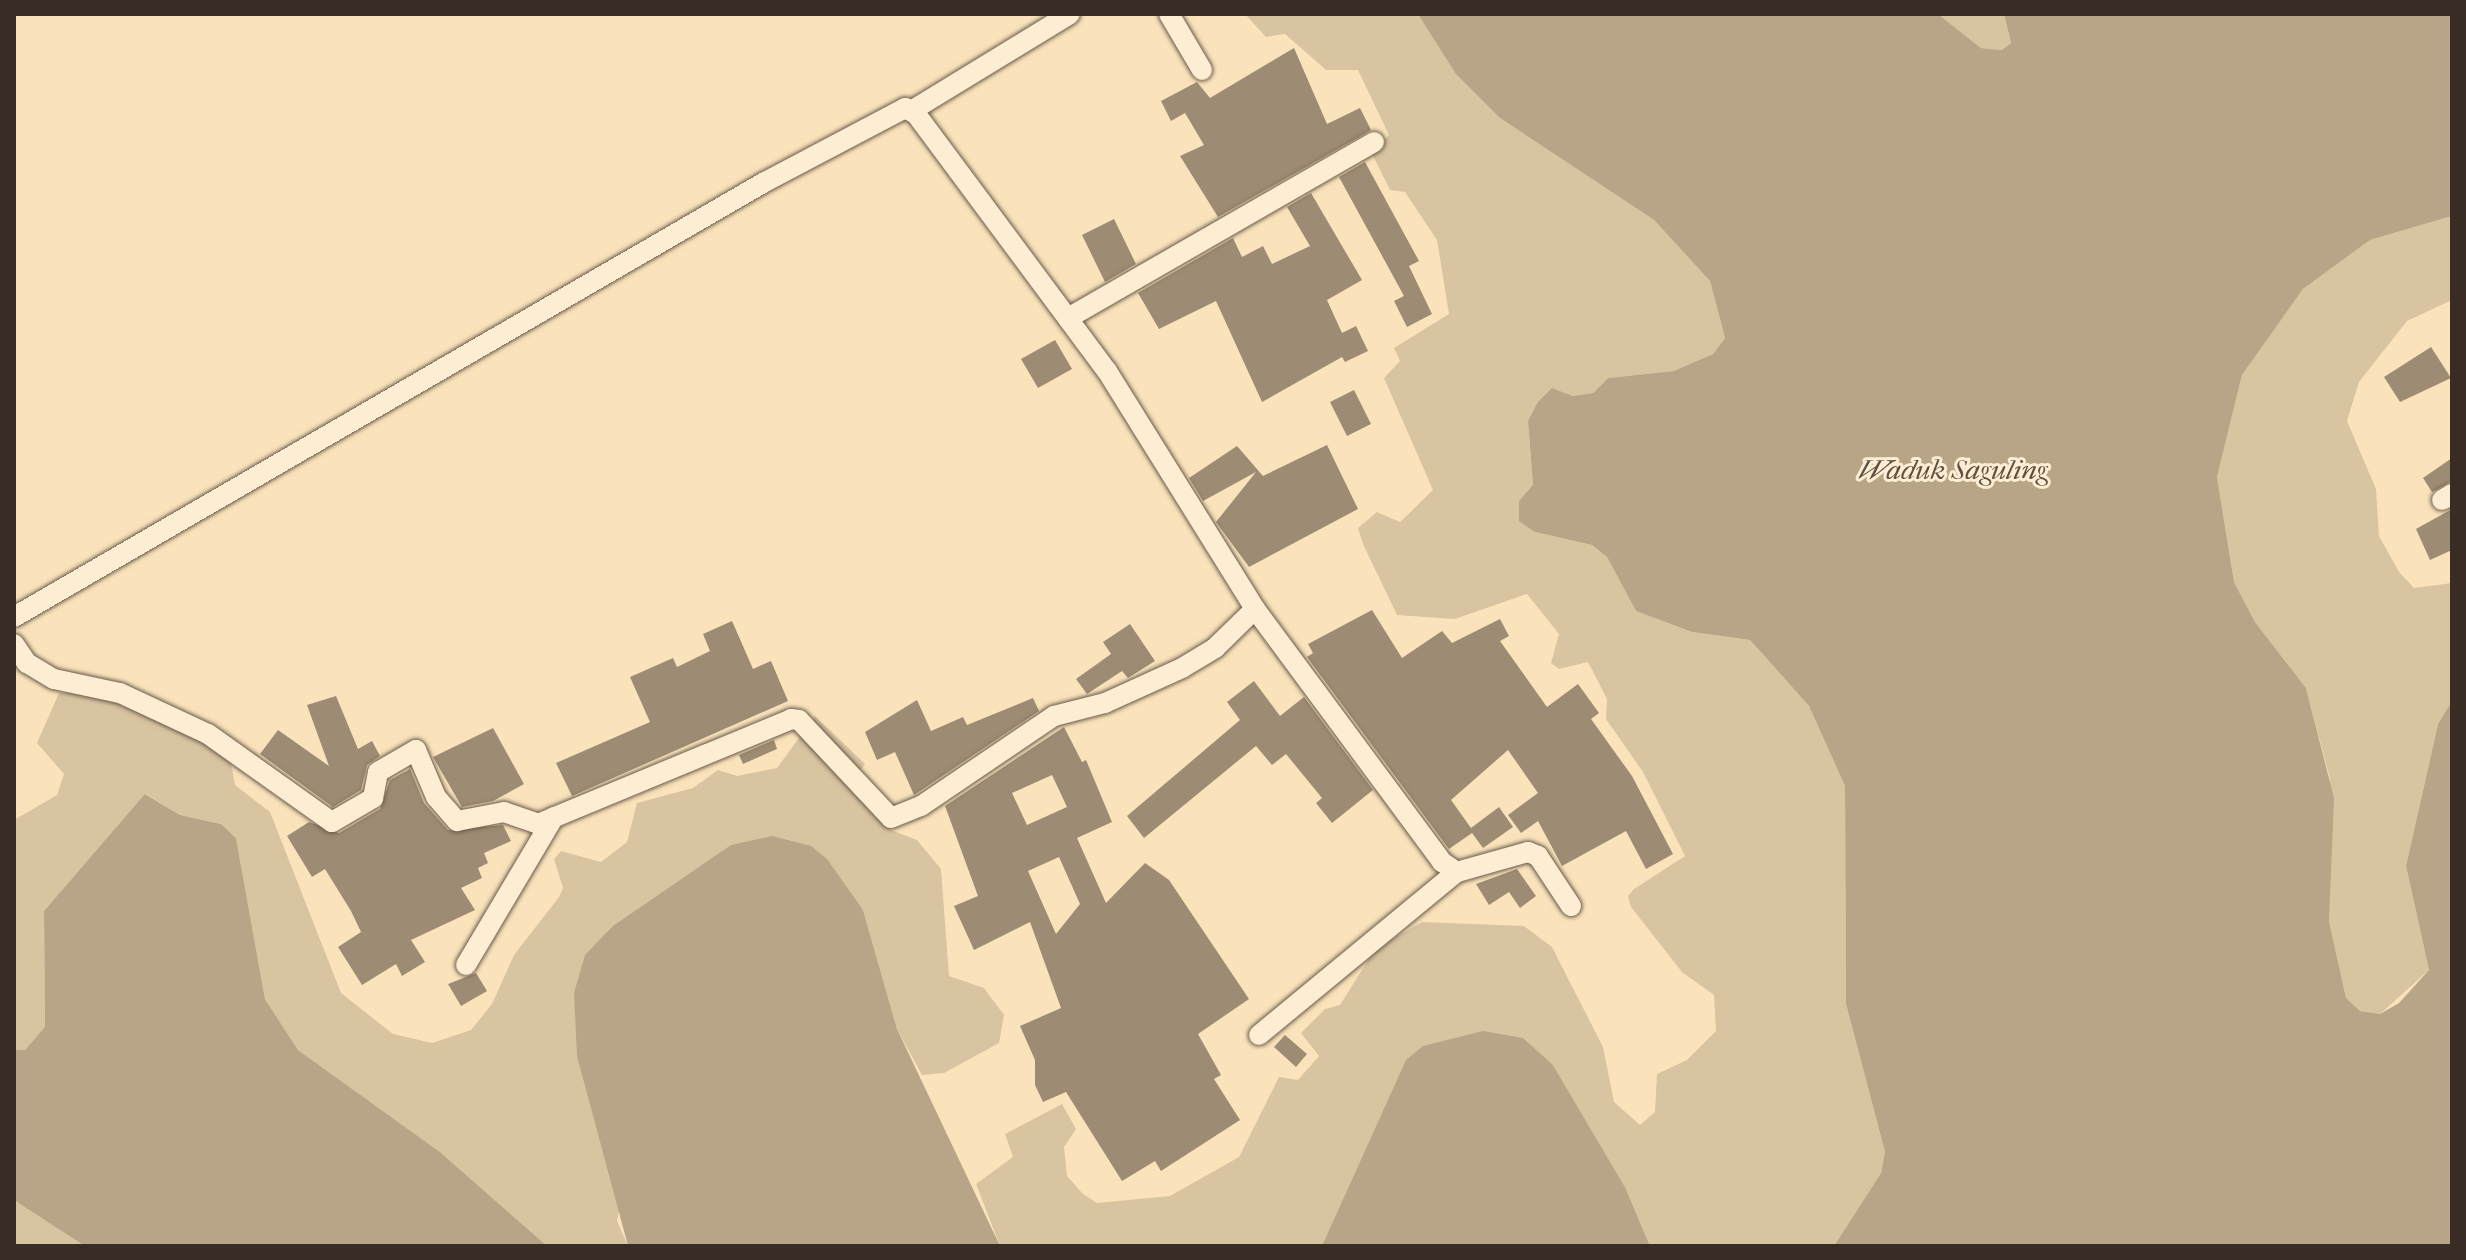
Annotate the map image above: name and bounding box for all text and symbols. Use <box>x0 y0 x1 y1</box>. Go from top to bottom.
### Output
water label: Waduk Saguling <box>1858 453 2048 487</box>

